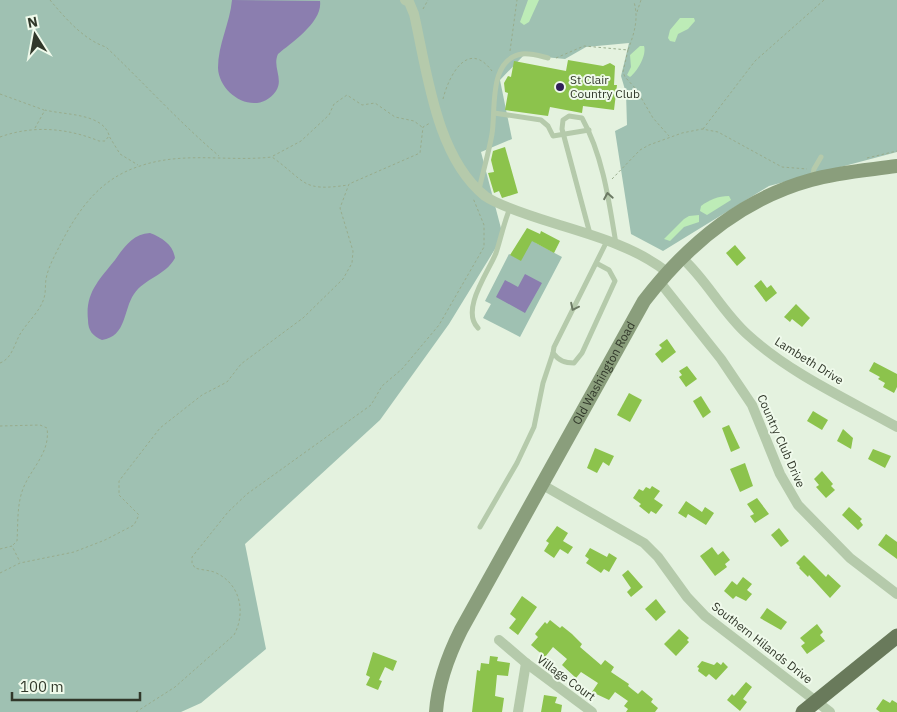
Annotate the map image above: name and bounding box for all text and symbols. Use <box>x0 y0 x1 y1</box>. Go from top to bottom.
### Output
north arrow <box>10 10 60 60</box>
text: N <box>26 12 39 32</box>
place label: St Clair Country Club <box>570 72 640 101</box>
marker: St Clair Country Club <box>554 81 566 93</box>
one-way arrow <box>603 192 613 201</box>
one-way arrow <box>570 301 580 310</box>
street label: Old Washington Road <box>569 319 638 427</box>
street label: Lambeth Drive <box>772 334 847 388</box>
street label: Country Club Drive <box>754 392 809 490</box>
street label: Southern Hilands Drive <box>709 599 816 687</box>
street label: Village Court <box>534 651 598 704</box>
scale bar <box>12 670 140 702</box>
text: 100 m <box>20 677 64 696</box>

